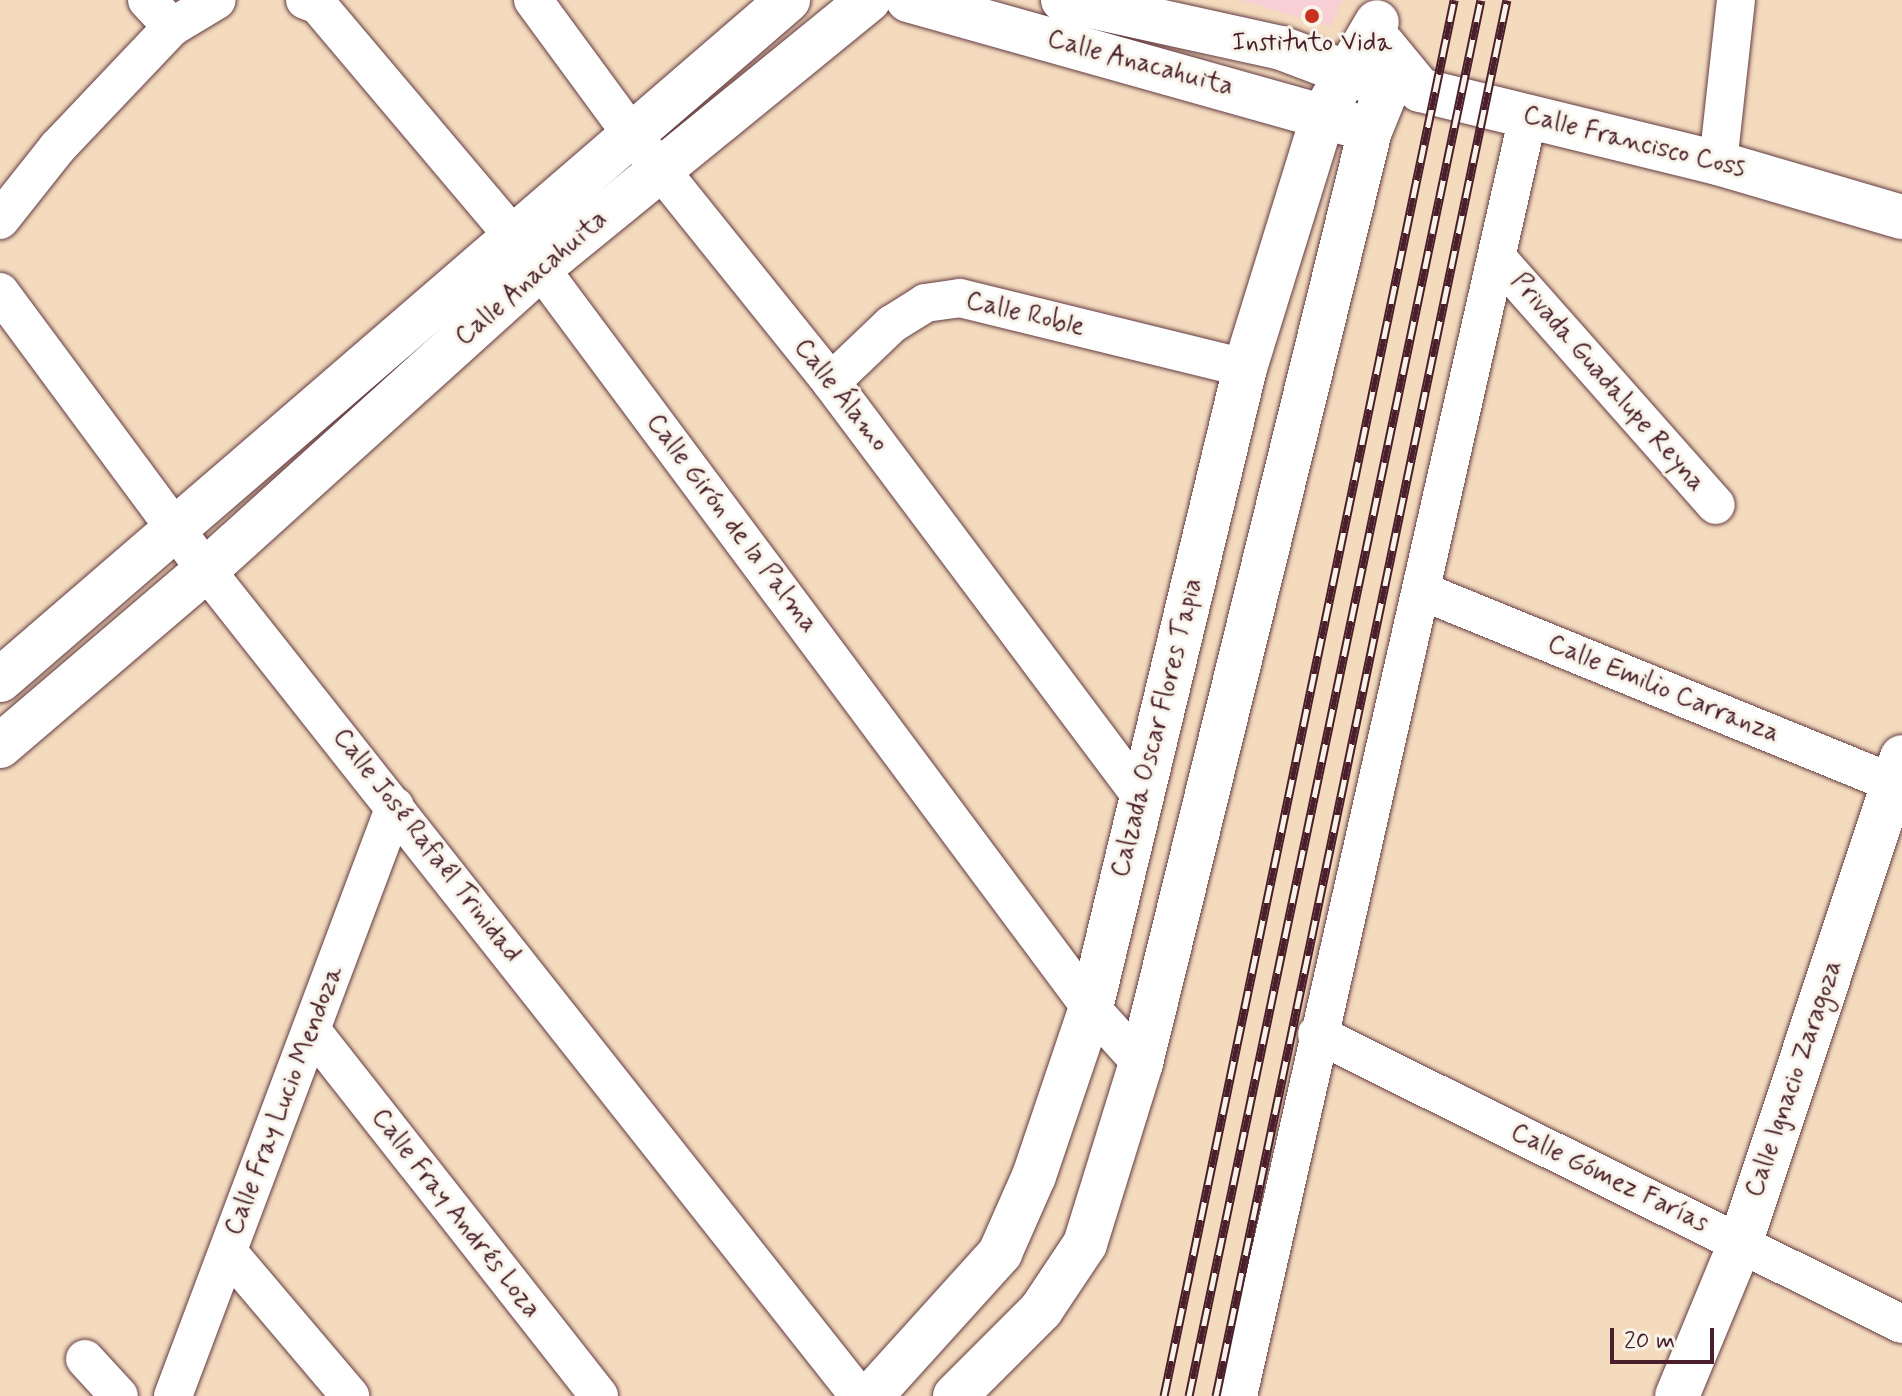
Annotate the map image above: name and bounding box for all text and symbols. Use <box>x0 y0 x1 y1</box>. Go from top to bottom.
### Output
marker: Instituto Vida <box>1303 7 1321 25</box>
street label: Calle Anacahuita <box>1042 24 1238 104</box>
place label: Instituto Vida <box>1234 28 1390 60</box>
street label: Calle Francisco Coss <box>1520 100 1748 186</box>
street label: Calle Anacahuita <box>449 204 615 354</box>
street label: Privada Guadalupe Reyna <box>1503 267 1711 499</box>
street label: Calle Roble <box>962 286 1088 344</box>
street label: Calle Álamo <box>786 333 894 459</box>
street label: Calle Girón de la Palma <box>640 410 822 638</box>
street label: Calzada Oscar Flores Tapia <box>1106 577 1210 879</box>
street label: Calle Emilio Carranza <box>1542 629 1784 751</box>
street label: Calle José Rafaél Trinidad <box>324 722 528 970</box>
street label: Calle Ignacio Zaragoza <box>1739 954 1851 1204</box>
street label: Calle Fray Lucio Mendoza <box>219 963 351 1239</box>
street label: Calle Fray Andrés Loza <box>363 1102 547 1326</box>
street label: Calle Gómez Farías <box>1506 1118 1712 1240</box>
scale bar <box>1614 1312 1718 1362</box>
text: 20 m <box>1624 1326 1675 1357</box>

